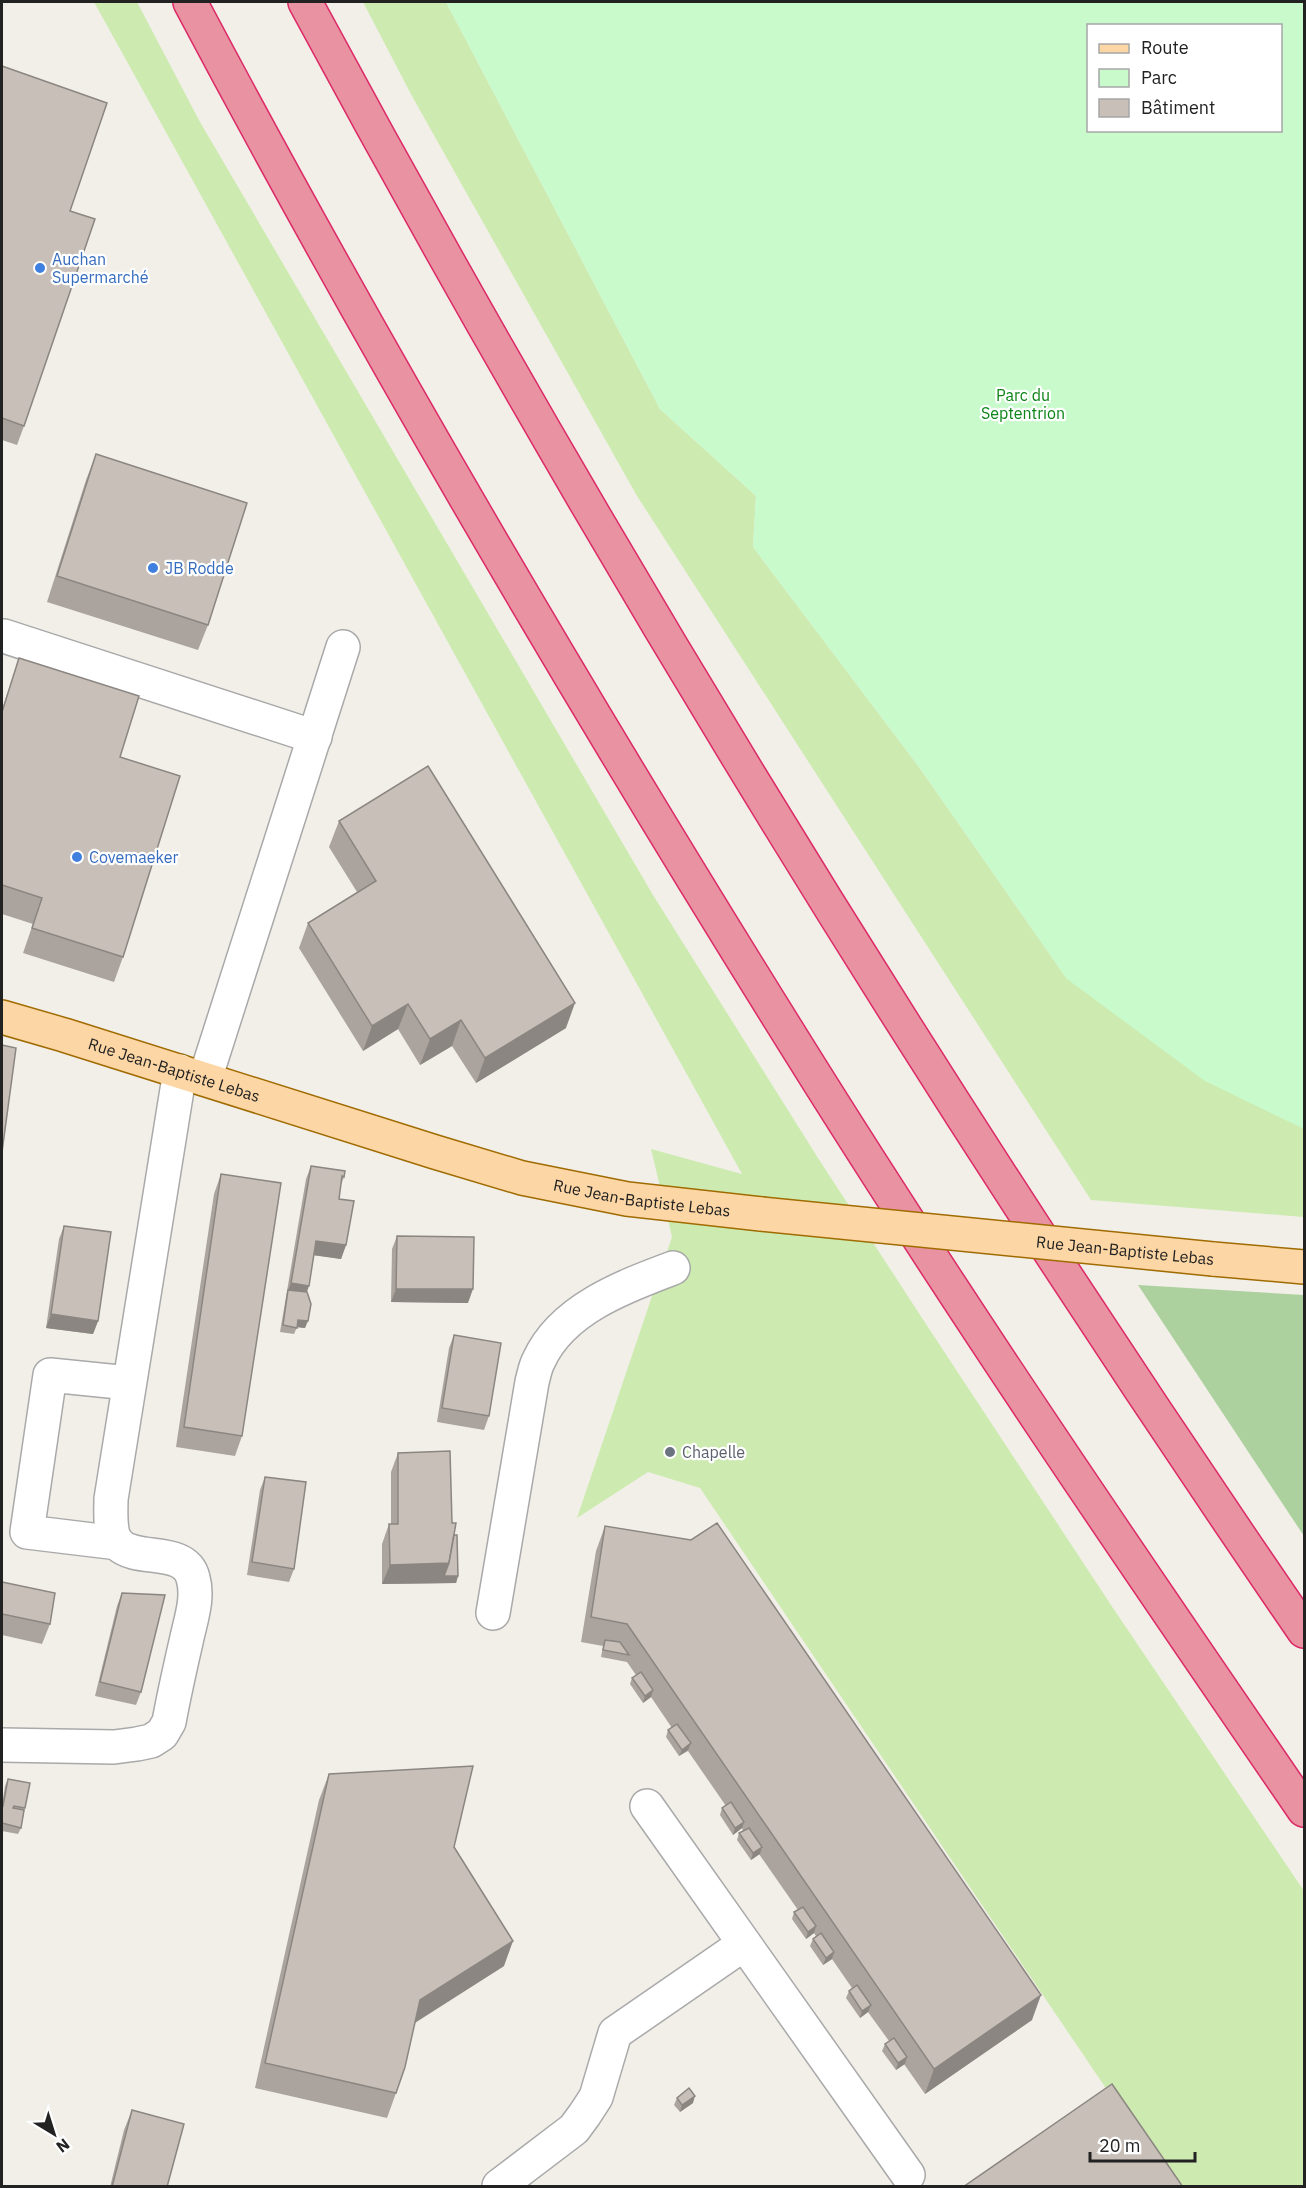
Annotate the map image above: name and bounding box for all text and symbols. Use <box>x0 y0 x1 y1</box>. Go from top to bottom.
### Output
legend <box>1087 24 1282 132</box>
text: Route <box>1141 36 1189 59</box>
text: Parc <box>1141 66 1177 89</box>
text: Bâtiment <box>1141 96 1215 119</box>
place label: Auchan Supermarché <box>52 249 149 287</box>
marker: Auchan Supermarché <box>33 261 47 275</box>
park label: Parc du Septentrion <box>981 385 1065 423</box>
place label: JB Rodde <box>165 558 234 578</box>
marker: JB Rodde <box>146 561 160 575</box>
place label: Covemaeker <box>89 847 179 867</box>
marker: Covemaeker <box>70 850 84 864</box>
street label: Rue Jean-Baptiste Lebas <box>86 1033 262 1106</box>
street label: Rue Jean-Baptiste Lebas <box>552 1175 731 1221</box>
street label: Rue Jean-Baptiste Lebas <box>1035 1231 1215 1269</box>
place label: Chapelle <box>682 1442 745 1462</box>
marker: Chapelle <box>663 1445 677 1459</box>
north arrow <box>24 2104 84 2164</box>
scale bar <box>1090 2125 1195 2163</box>
text: N <box>53 2134 74 2157</box>
text: 20 m <box>1099 2134 1141 2157</box>

